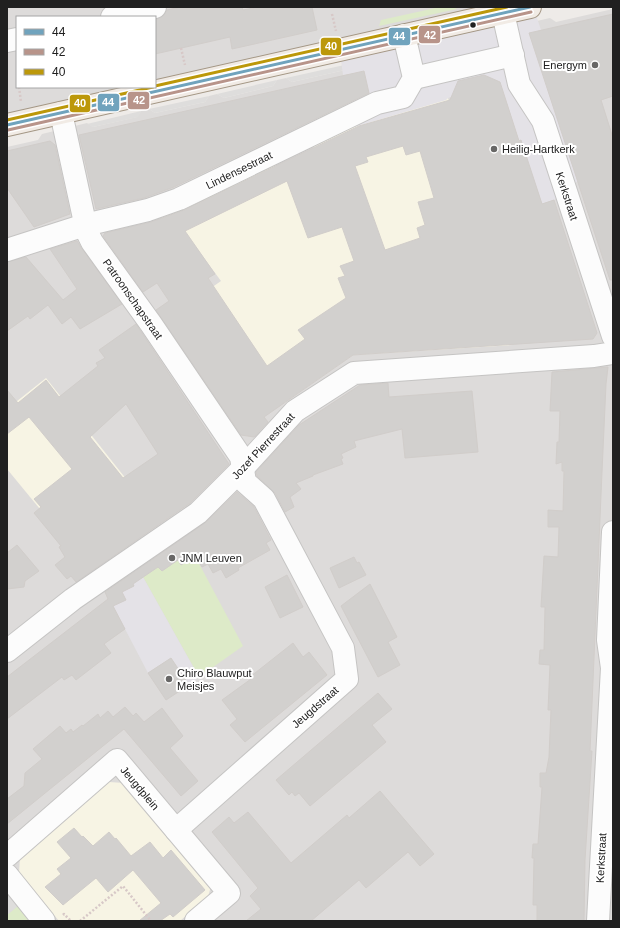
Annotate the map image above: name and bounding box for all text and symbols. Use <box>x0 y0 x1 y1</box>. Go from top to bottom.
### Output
legend <box>16 16 156 88</box>
unlabelled marker <box>468 20 478 30</box>
text: 44 <box>52 25 66 39</box>
line badge: 42 <box>418 25 441 44</box>
line badge: 44 <box>388 27 411 46</box>
text: 42 <box>424 29 436 41</box>
text: 44 <box>393 30 406 42</box>
line badge: 40 <box>320 37 342 56</box>
text: 40 <box>325 40 337 52</box>
text: 42 <box>52 45 66 59</box>
place label: Energym <box>543 59 587 71</box>
marker: Energym <box>590 60 600 70</box>
text: 40 <box>52 65 66 79</box>
line badge: 42 <box>127 91 150 110</box>
line badge: 44 <box>97 93 120 112</box>
line badge: 40 <box>69 94 91 113</box>
text: 42 <box>133 94 145 106</box>
text: 44 <box>102 96 115 108</box>
text: 40 <box>74 97 86 109</box>
place label: Heilig-Hartkerk <box>502 143 575 155</box>
marker: Heilig-Hartkerk <box>489 144 499 154</box>
street label: Lindensestraat <box>204 149 274 191</box>
street label: Kerkstraat <box>554 170 580 222</box>
street label: Patroonschapstraat <box>101 256 165 342</box>
street label: Jozef Pierrestraat <box>229 410 297 482</box>
place label: JNM Leuven <box>180 552 242 564</box>
marker: JNM Leuven <box>167 553 177 563</box>
place label: Chiro Blauwput Meisjes <box>177 667 252 692</box>
marker: Chiro Blauwput Meisjes <box>164 674 174 684</box>
street label: Jeugdstraat <box>289 684 341 730</box>
street label: Jeugdplein <box>118 764 162 812</box>
street label: Kerkstraat <box>594 833 608 883</box>

